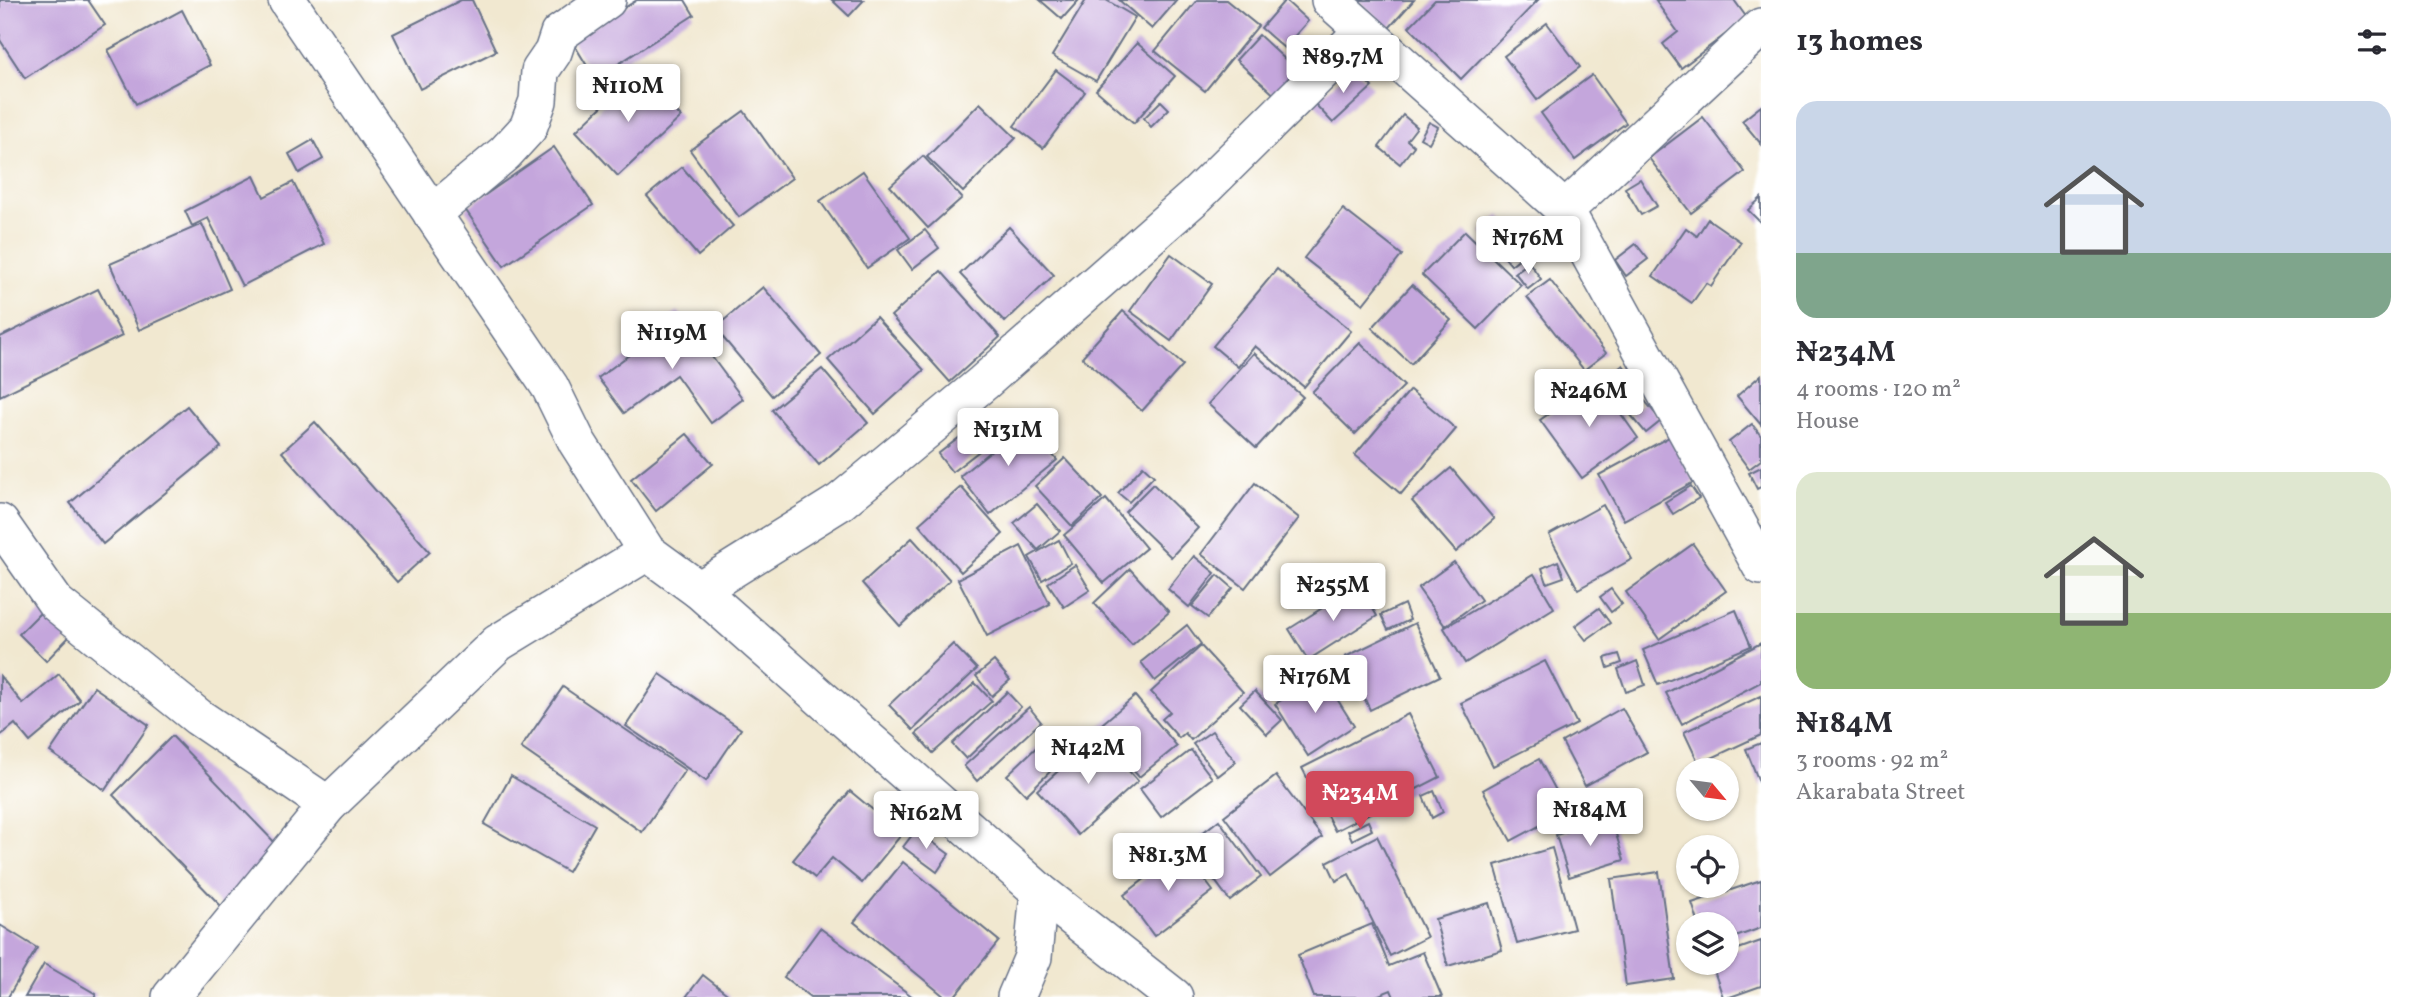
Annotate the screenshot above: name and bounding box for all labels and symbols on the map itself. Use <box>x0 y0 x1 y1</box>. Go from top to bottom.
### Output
pin: ₦89.7M <box>1286 36 1400 95</box>
pin: ₦110M <box>579 64 677 124</box>
pin: ₦176M <box>1479 216 1577 276</box>
pin: ₦119M <box>623 312 721 371</box>
pin: ₦246M <box>1540 370 1638 429</box>
pin: ₦131M <box>959 408 1057 468</box>
pin: ₦255M <box>1284 564 1382 623</box>
pin: ₦176M <box>1266 656 1364 715</box>
pin: ₦142M <box>1039 726 1137 786</box>
north arrow <box>1676 758 1740 821</box>
pin: ₦234M <box>1311 772 1409 831</box>
pin: ₦184M <box>1541 788 1639 848</box>
pin: ₦162M <box>877 792 975 851</box>
pin: ₦81.3M <box>1111 834 1225 893</box>

